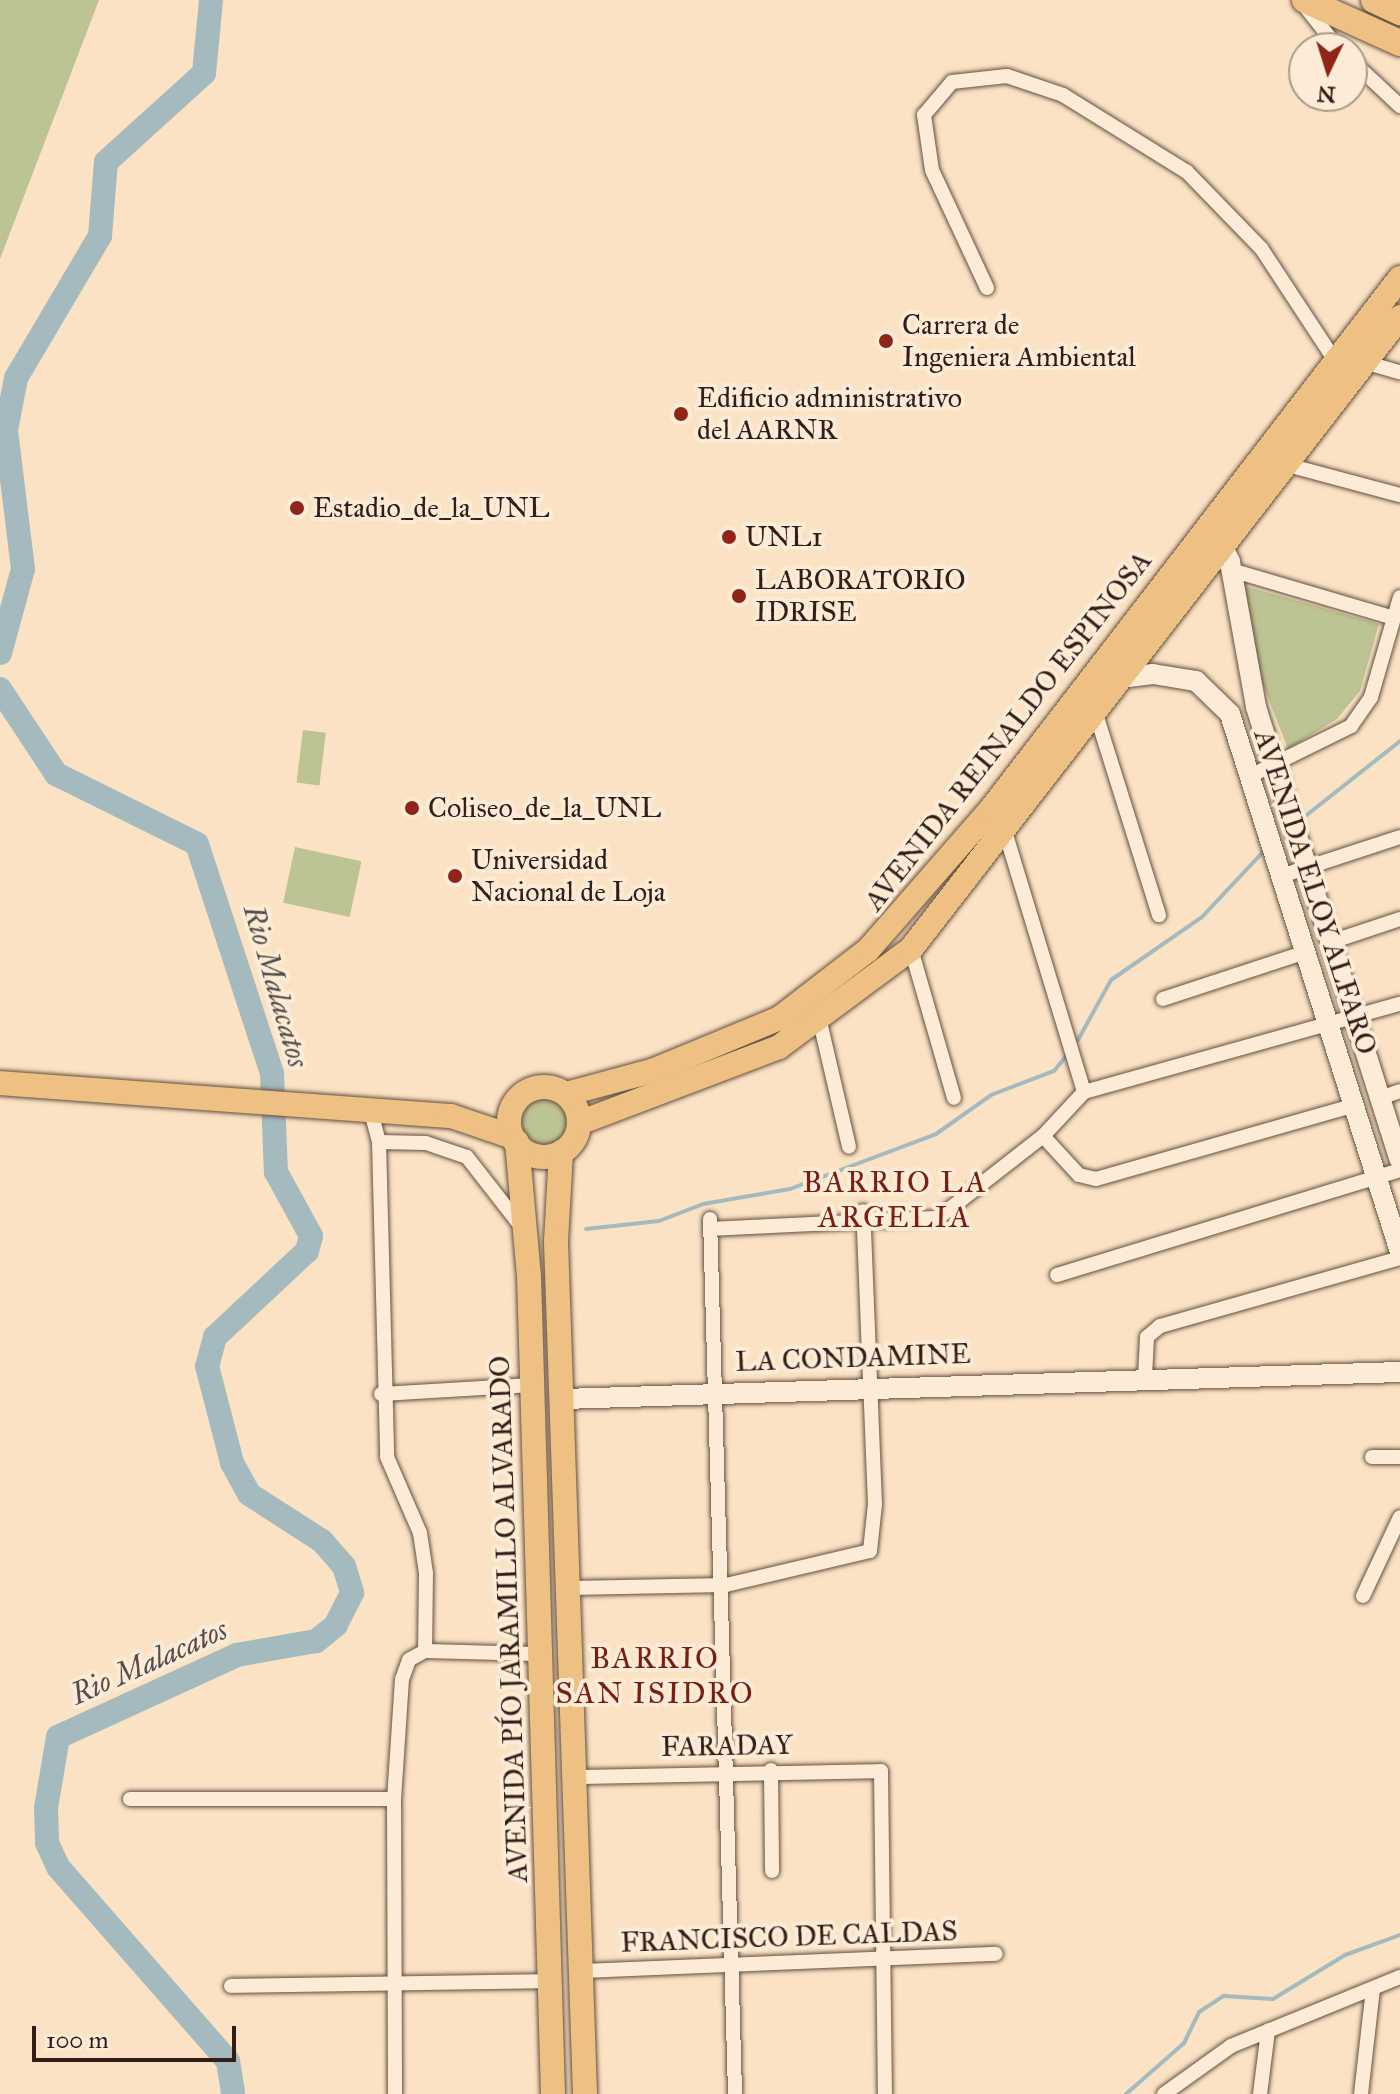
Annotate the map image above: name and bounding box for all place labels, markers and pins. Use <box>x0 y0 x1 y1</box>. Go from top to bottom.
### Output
place label: Carrera de Ingeniera Ambiental <box>902 308 1136 374</box>
marker: Carrera de Ingeniera Ambiental <box>877 332 895 350</box>
place label: Edificio administrativo del AARNR <box>697 381 962 447</box>
marker: Edificio administrativo del AARNR <box>672 405 690 423</box>
place label: Estadio_de_la_UNL <box>313 491 549 525</box>
marker: Estadio_de_la_UNL <box>288 499 306 517</box>
place label: UNL1 <box>745 520 823 554</box>
marker: UNL1 <box>720 528 738 546</box>
place label: LABORATORIO IDRISE <box>755 563 966 629</box>
marker: LABORATORIO IDRISE <box>730 587 748 605</box>
place label: Coliseo_de_la_UNL <box>428 791 661 825</box>
marker: Coliseo_de_la_UNL <box>403 799 421 817</box>
place label: Universidad Nacional de Loja <box>471 843 666 909</box>
marker: Universidad Nacional de Loja <box>446 867 464 885</box>

